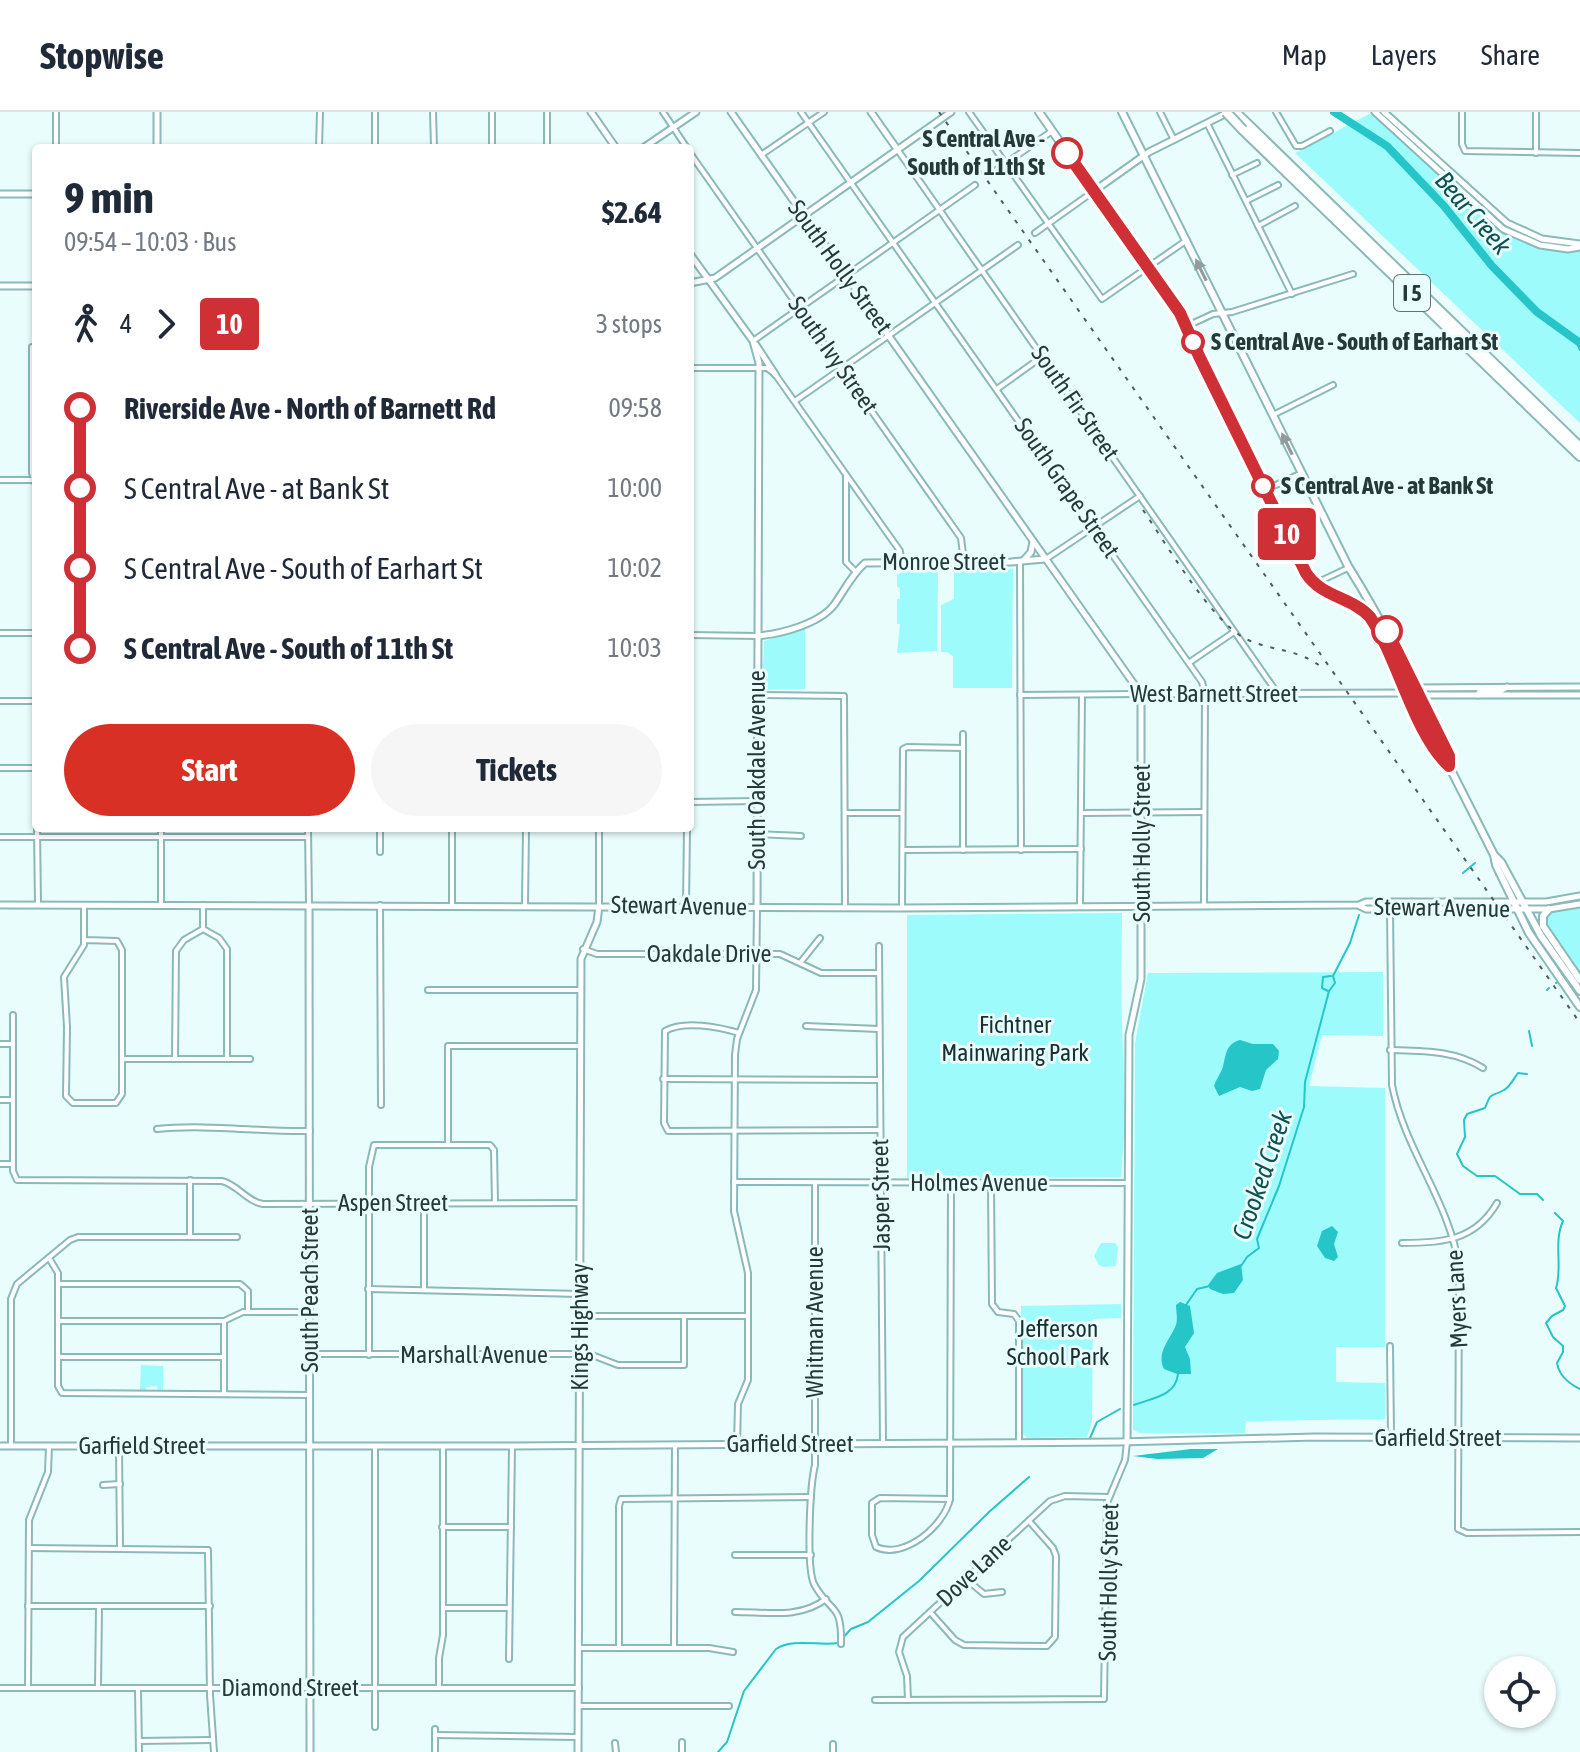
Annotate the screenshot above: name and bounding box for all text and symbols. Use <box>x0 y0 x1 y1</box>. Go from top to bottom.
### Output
text: Stopwise <box>40 34 164 77</box>
text: Map <box>1282 39 1327 71</box>
text: Layers <box>1371 39 1437 71</box>
text: Share <box>1481 39 1540 71</box>
place label: S Central Ave - South of 11th St <box>908 125 1045 180</box>
marker: S Central Ave - South of 11th St <box>1052 138 1082 168</box>
water label: Bear Creek <box>1429 165 1518 261</box>
text: 9 min <box>64 172 154 222</box>
text: $2.64 <box>602 195 662 229</box>
street label: South Holly Street <box>783 195 898 339</box>
text: 09:54 – 10:03 · Bus <box>64 227 236 257</box>
one-way arrow <box>1194 258 1208 281</box>
road number: I 5 <box>1394 275 1430 311</box>
street label: South Ivy Street <box>783 291 884 418</box>
icon: walk <box>64 302 108 346</box>
icon: forward <box>144 302 188 346</box>
text: 10 <box>216 308 243 340</box>
text: 4 <box>120 309 132 339</box>
text: 3 stops <box>596 309 662 339</box>
place label: S Central Ave - South of Earhart St <box>1211 328 1498 355</box>
marker: S Central Ave - South of Earhart St <box>1182 331 1204 353</box>
street label: South Fir Street <box>1026 340 1125 465</box>
text: Riverside Ave - North of Barnett Rd <box>124 391 496 425</box>
text: 09:58 <box>608 393 662 423</box>
street label: South Grape Street <box>1009 413 1125 562</box>
one-way arrow <box>1281 432 1294 455</box>
text: S Central Ave - at Bank St <box>124 471 389 505</box>
place label: S Central Ave - at Bank St <box>1281 472 1493 499</box>
text: 10:00 <box>607 473 662 503</box>
marker: S Central Ave - at Bank St <box>1252 475 1274 497</box>
line badge: 10 <box>1251 508 1323 560</box>
text: 10 <box>1274 518 1300 550</box>
street label: Monroe Street <box>882 548 1006 575</box>
text: S Central Ave - South of Earhart St <box>124 551 483 585</box>
text: 10:02 <box>607 553 662 583</box>
unlabelled marker <box>1372 616 1402 646</box>
text: S Central Ave - South of 11th St <box>124 631 453 665</box>
text: 10:03 <box>607 633 662 663</box>
street label: South Oakdale Avenue <box>743 670 770 870</box>
street label: West Barnett Street <box>1130 680 1298 707</box>
button: Start <box>64 724 355 816</box>
button: Tickets <box>371 724 662 816</box>
street label: South Holly Street <box>1128 764 1155 922</box>
street label: Stewart Avenue <box>611 891 747 920</box>
street label: Stewart Avenue <box>1374 893 1510 922</box>
street label: Oakdale Drive <box>647 940 771 967</box>
park label: Fichtner Mainwaring Park <box>941 1011 1089 1066</box>
water label: Crooked Creek <box>1226 1106 1298 1243</box>
street label: Jasper Street <box>866 1138 895 1252</box>
street label: Holmes Avenue <box>910 1169 1048 1196</box>
street label: Aspen Street <box>338 1189 448 1216</box>
street label: South Peach Street <box>296 1208 323 1372</box>
street label: Whitman Avenue <box>801 1246 828 1398</box>
street label: Myers Lane <box>1440 1249 1473 1349</box>
street label: Kings Highway <box>566 1263 593 1391</box>
park label: Jefferson School Park <box>1007 1315 1110 1370</box>
street label: Marshall Avenue <box>400 1341 548 1368</box>
street label: Garfield Street <box>1374 1424 1502 1451</box>
street label: Garfield Street <box>726 1430 854 1457</box>
street label: Garfield Street <box>78 1432 206 1459</box>
street label: South Holly Street <box>1094 1503 1123 1661</box>
street label: Dove Lane <box>931 1530 1016 1612</box>
map controls <box>1484 1656 1556 1728</box>
button: locate <box>1484 1656 1556 1728</box>
street label: Diamond Street <box>221 1674 359 1701</box>

